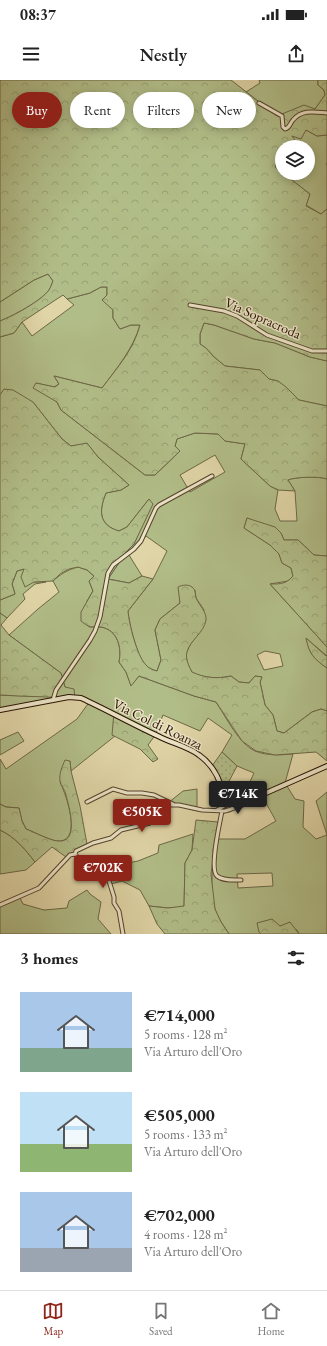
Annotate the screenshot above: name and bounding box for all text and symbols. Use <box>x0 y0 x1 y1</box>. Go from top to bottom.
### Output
text: 08:37 <box>20 5 56 24</box>
icon: menu <box>20 43 42 65</box>
text: Nestly <box>140 43 187 66</box>
icon: share <box>285 43 307 65</box>
chip: Buy <box>12 92 62 128</box>
chip: Rent <box>70 92 125 128</box>
chip: Filters <box>133 92 194 128</box>
chip: New <box>202 92 256 128</box>
map controls <box>275 140 315 180</box>
button: layers <box>275 140 315 180</box>
street label: Via Sopracroda <box>222 293 304 343</box>
street label: Via Col di Roanza <box>110 695 206 754</box>
pin: €714K <box>210 781 266 815</box>
text: €714K <box>218 785 258 802</box>
pin: €505K <box>114 799 170 833</box>
text: €505K <box>122 803 162 820</box>
pin: €702K <box>75 855 131 889</box>
text: €702K <box>83 859 123 876</box>
text: 3 homes <box>20 947 78 969</box>
icon: filters <box>285 947 307 969</box>
text: €714,000 <box>144 1004 215 1026</box>
icon: home <box>52 1008 100 1056</box>
text: 5 rooms · 128 m² <box>144 1026 228 1043</box>
text: Via Arturo dell'Oro <box>144 1043 242 1060</box>
text: €505,000 <box>144 1104 215 1126</box>
icon: home <box>52 1108 100 1156</box>
text: 5 rooms · 133 m² <box>144 1126 228 1143</box>
text: Via Arturo dell'Oro <box>144 1143 242 1160</box>
text: €702,000 <box>144 1204 215 1226</box>
icon: home <box>52 1208 100 1256</box>
text: 4 rooms · 128 m² <box>144 1226 228 1243</box>
text: Via Arturo dell'Oro <box>144 1243 242 1260</box>
tab: Map <box>42 1300 64 1338</box>
tab: Saved <box>149 1300 173 1338</box>
tab: Home <box>257 1300 285 1338</box>

